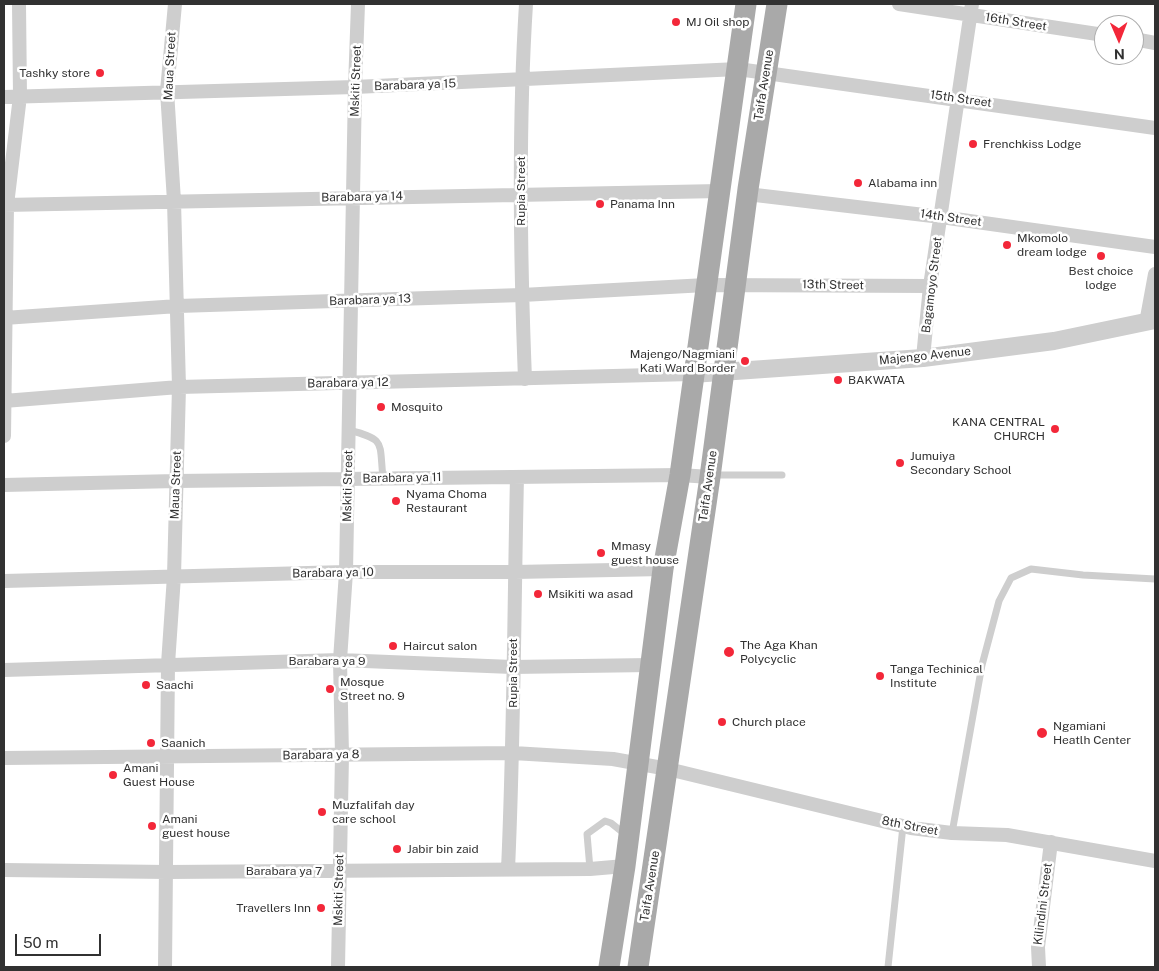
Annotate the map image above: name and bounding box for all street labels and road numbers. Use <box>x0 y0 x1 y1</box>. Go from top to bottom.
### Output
street label: 16th Street <box>984 10 1048 34</box>
street label: Maua Street <box>161 31 179 101</box>
street label: Mskiti Street <box>348 45 364 117</box>
street label: Taifa Avenue <box>751 49 777 121</box>
street label: Barabara ya 15 <box>374 76 456 94</box>
street label: 15th Street <box>929 88 993 110</box>
street label: Rupia Street <box>514 156 528 226</box>
street label: Barabara ya 14 <box>321 189 403 205</box>
street label: 14th Street <box>919 207 983 229</box>
street label: Bagamoyo Street <box>919 236 945 334</box>
street label: 13th Street <box>802 277 864 293</box>
street label: Barabara ya 13 <box>329 291 411 309</box>
street label: Majengo Avenue <box>878 344 972 368</box>
street label: Barabara ya 12 <box>307 375 389 391</box>
street label: Maua Street <box>168 450 184 520</box>
street label: Mskiti Street <box>340 450 356 522</box>
street label: Taifa Avenue <box>696 450 720 522</box>
street label: Barabara ya 11 <box>362 470 442 486</box>
street label: Barabara ya 10 <box>292 565 374 581</box>
street label: Rupia Street <box>506 638 520 708</box>
street label: Barabara ya 9 <box>289 654 365 668</box>
street label: Barabara ya 8 <box>282 747 360 763</box>
street label: 8th Street <box>880 813 940 839</box>
street label: Taifa Avenue <box>637 850 663 922</box>
street label: Mskiti Street <box>331 854 347 926</box>
street label: Kilindini Street <box>1031 862 1055 946</box>
street label: Barabara ya 7 <box>246 864 322 878</box>

